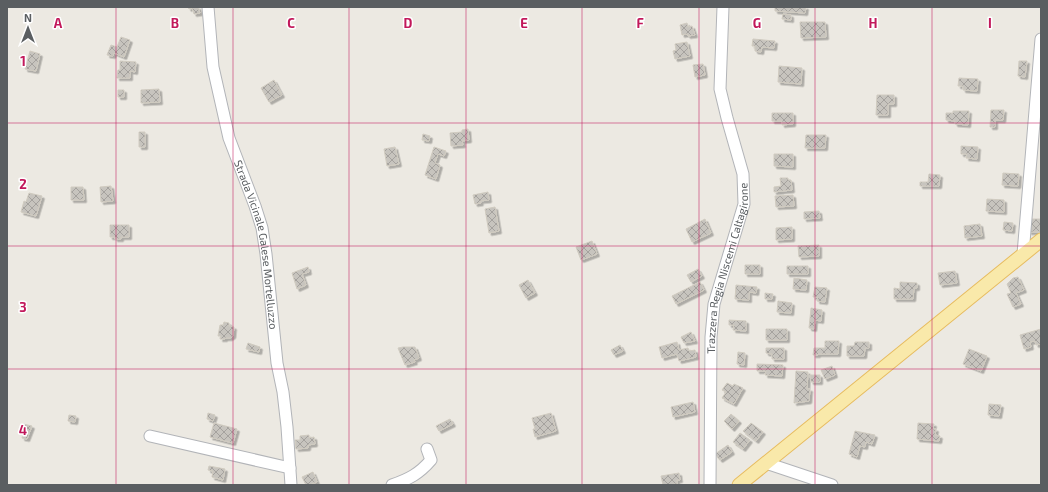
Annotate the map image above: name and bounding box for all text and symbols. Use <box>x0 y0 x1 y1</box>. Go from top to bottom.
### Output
north arrow <box>8 8 48 48</box>
text: N <box>24 11 32 24</box>
text: A <box>54 15 63 31</box>
text: B <box>171 15 179 31</box>
text: C <box>287 15 295 31</box>
text: D <box>404 15 413 31</box>
text: E <box>520 15 528 31</box>
text: F <box>636 15 644 31</box>
text: G <box>753 15 761 31</box>
text: H <box>869 15 878 31</box>
text: I <box>988 15 992 31</box>
text: 1 <box>20 53 26 69</box>
street label: Strada Vicinale Galese Mortelluzzo <box>232 158 281 330</box>
text: 2 <box>19 176 27 192</box>
street label: Trazzera Regia Niscemi Caltagirone <box>704 182 750 354</box>
text: 3 <box>19 299 27 315</box>
text: 4 <box>19 422 27 438</box>

